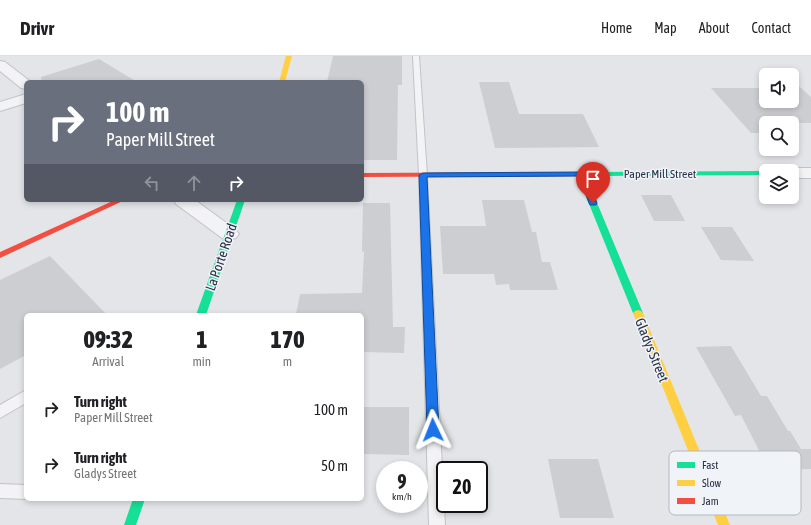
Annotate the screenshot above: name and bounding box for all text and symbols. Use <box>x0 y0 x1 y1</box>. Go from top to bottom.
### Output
text: Drivr <box>20 17 54 39</box>
text: Home <box>601 20 632 36</box>
text: Map <box>654 20 677 36</box>
text: About <box>699 20 730 36</box>
text: Contact <box>752 20 791 36</box>
map controls <box>759 68 799 204</box>
button: sound <box>759 68 799 108</box>
icon: right <box>40 96 92 148</box>
text: 100 m <box>106 96 169 128</box>
button: search <box>759 116 799 156</box>
text: Paper Mill Street <box>106 129 215 150</box>
pin <box>576 162 610 203</box>
button: layers <box>759 164 799 204</box>
street label: Paper Mill Street <box>624 167 697 181</box>
icon: arrive <box>582 168 604 190</box>
icon: left <box>141 172 163 194</box>
icon: ahead <box>183 172 205 194</box>
icon: right <box>225 172 247 194</box>
street label: La Porte Road <box>202 221 240 293</box>
street label: Gladys Street <box>632 316 672 384</box>
text: 09:32 <box>84 326 133 353</box>
text: 1 <box>196 326 207 353</box>
text: 170 <box>271 326 304 353</box>
text: Arrival <box>92 354 124 369</box>
text: min <box>192 354 211 369</box>
text: m <box>283 354 292 369</box>
text: Turn right <box>74 393 127 410</box>
icon: right <box>40 398 62 420</box>
text: 100 m <box>314 401 348 418</box>
position arrow <box>412 409 454 451</box>
text: Paper Mill Street <box>74 410 153 425</box>
text: Turn right <box>74 449 127 466</box>
legend <box>669 451 801 515</box>
icon: right <box>40 454 62 476</box>
text: 50 m <box>321 457 348 474</box>
text: Fast <box>702 459 718 471</box>
speed limit sign: 20 <box>436 461 488 513</box>
text: Gladys Street <box>74 466 137 481</box>
text: 9 <box>397 470 407 493</box>
text: Slow <box>702 477 721 489</box>
text: km/h <box>392 491 412 502</box>
text: Jam <box>702 495 719 507</box>

